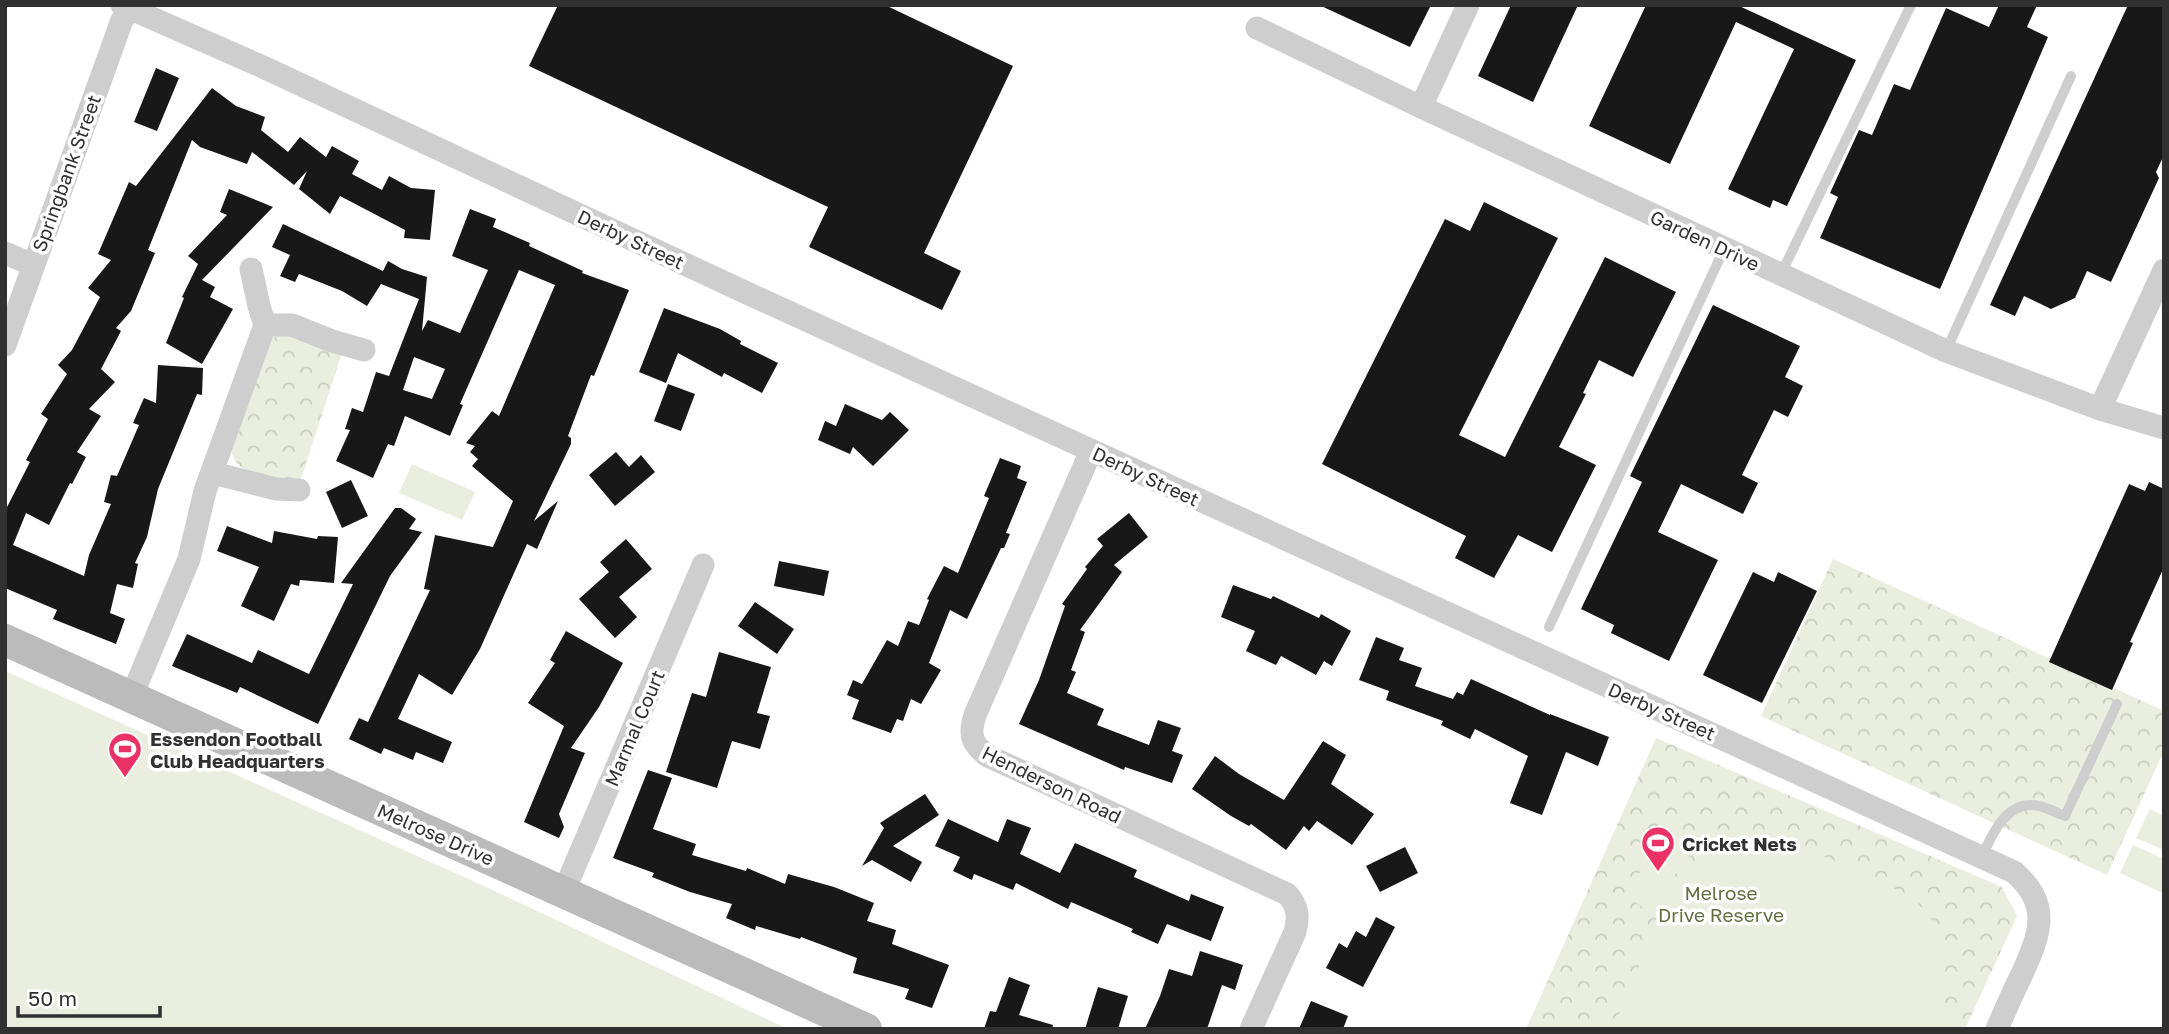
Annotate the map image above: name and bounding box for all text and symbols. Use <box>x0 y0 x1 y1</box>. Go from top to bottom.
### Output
street label: Springbank Street <box>27 91 105 255</box>
street label: Derby Street <box>574 204 688 274</box>
street label: Garden Drive <box>1647 205 1763 275</box>
street label: Derby Street <box>1089 441 1203 511</box>
street label: Marmal Court <box>599 666 669 790</box>
street label: Derby Street <box>1605 677 1719 745</box>
place label: Essendon Football Club Headquarters <box>150 727 325 772</box>
sports icon: Essendon Football Club Headquarters <box>106 730 144 779</box>
street label: Henderson Road <box>979 740 1125 828</box>
street label: Melrose Drive <box>374 798 498 870</box>
sports icon: Cricket Nets <box>1639 824 1677 873</box>
place label: Cricket Nets <box>1682 832 1797 855</box>
park label: Melrose Drive Reserve <box>1658 881 1784 926</box>
scale bar <box>18 974 159 1018</box>
text: 50 m <box>28 985 77 1011</box>

